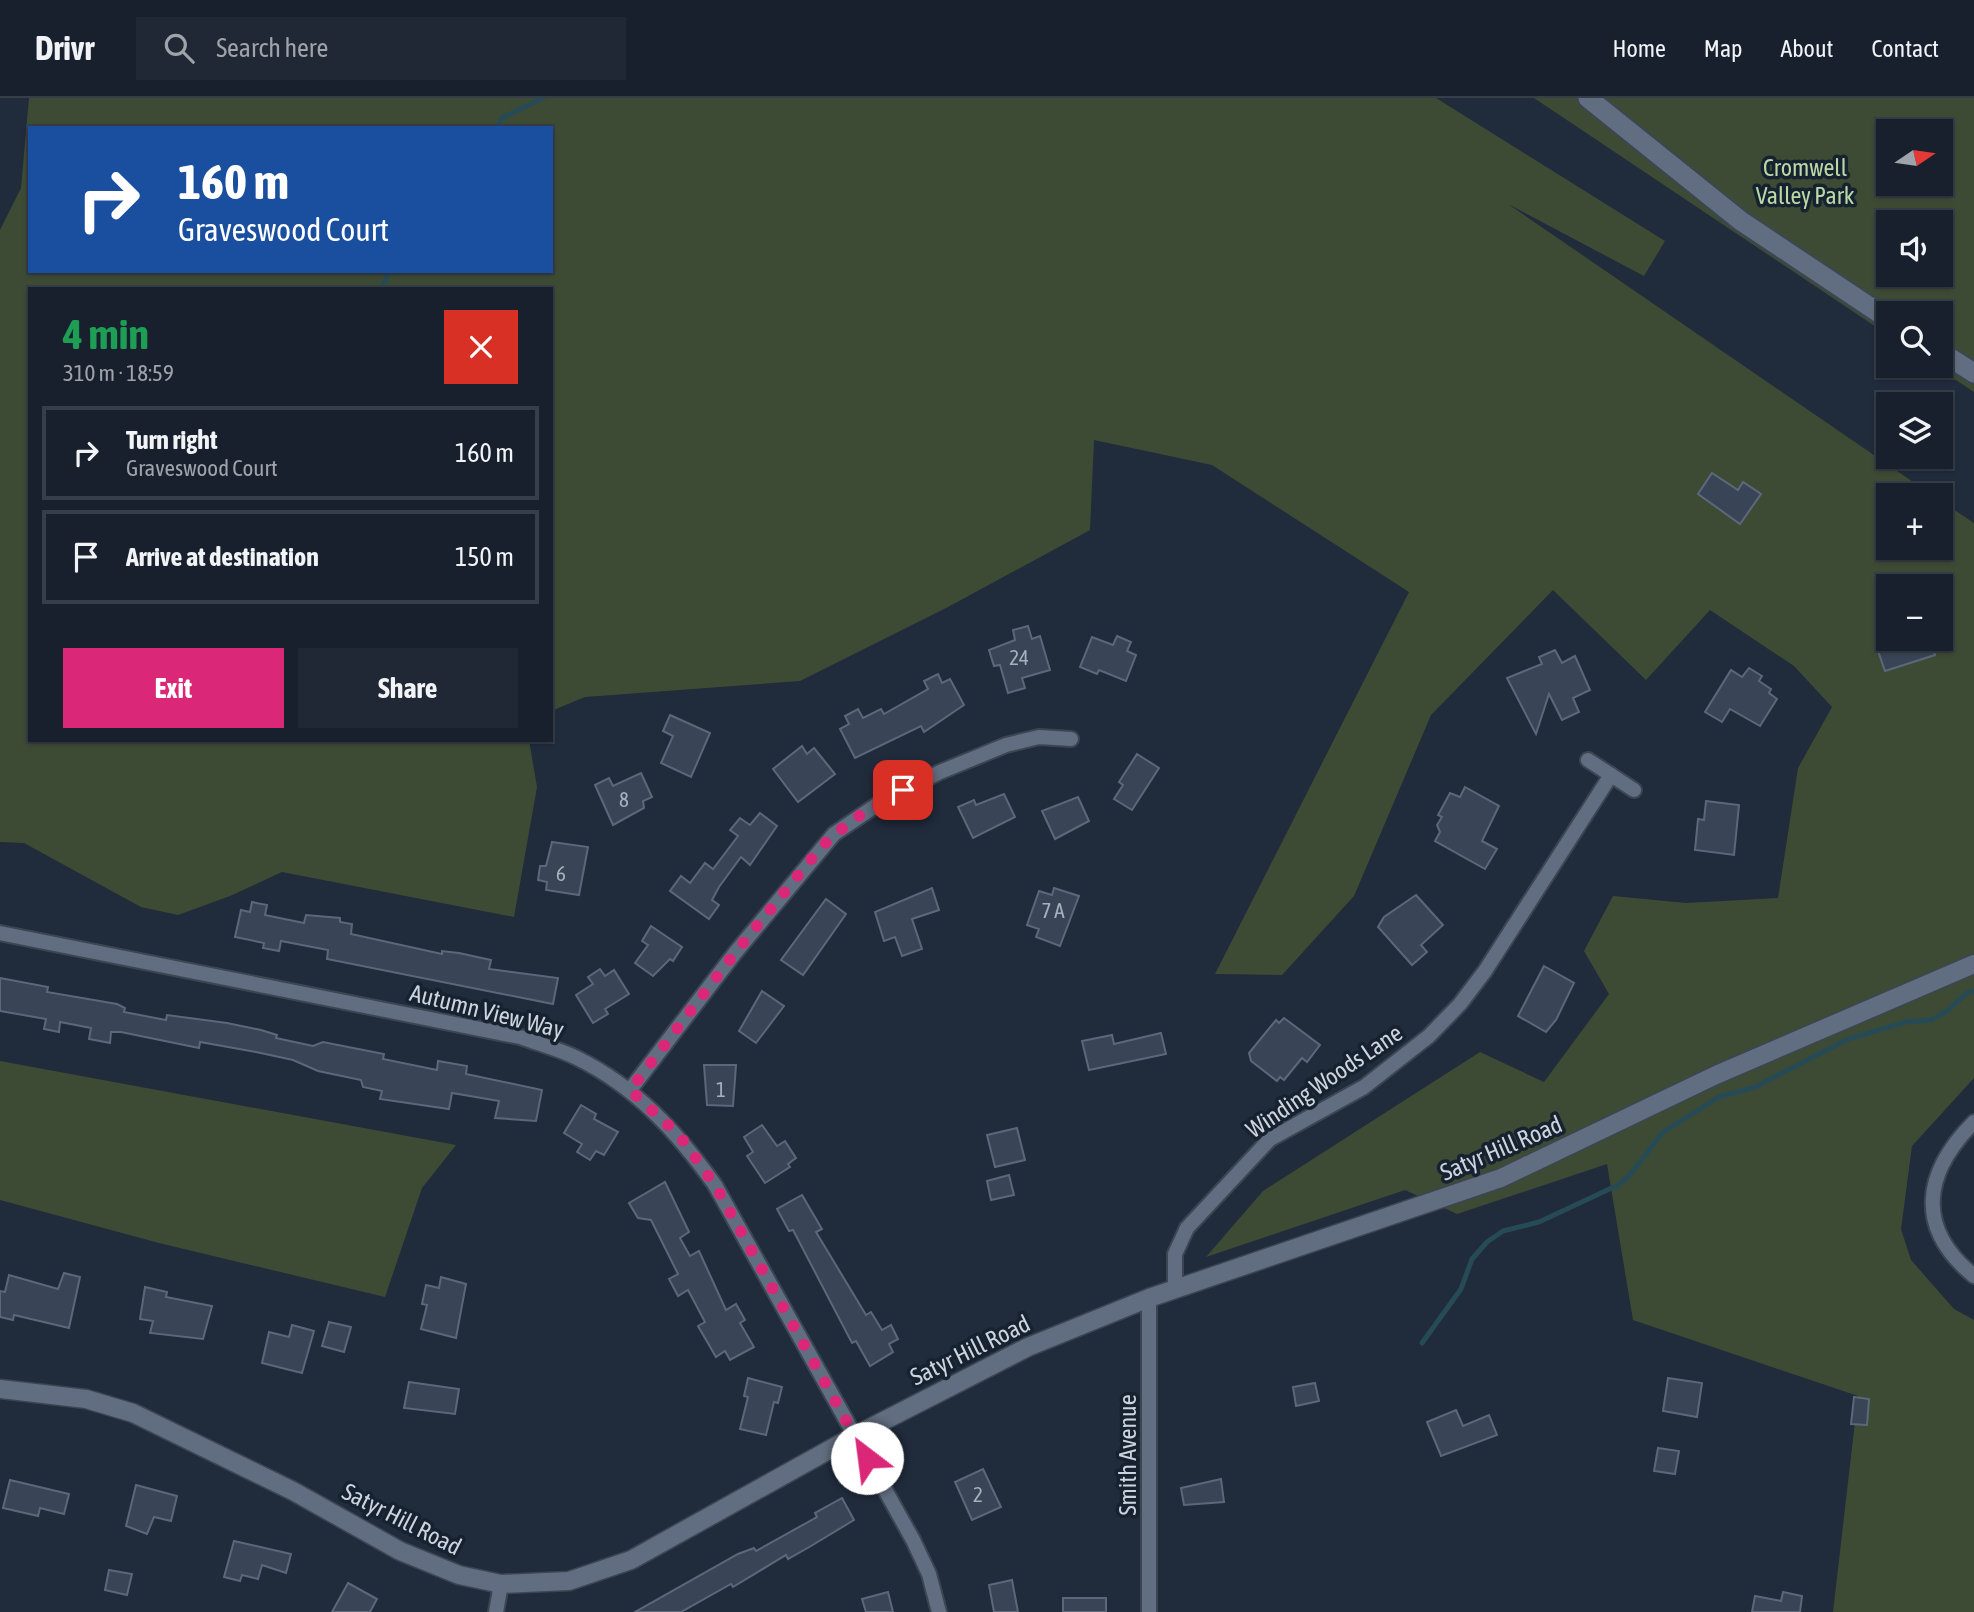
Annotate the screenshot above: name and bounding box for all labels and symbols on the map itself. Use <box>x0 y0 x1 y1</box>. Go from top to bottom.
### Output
north arrow <box>1876 119 1953 196</box>
park label: Cromwell Valley Park <box>1756 154 1855 209</box>
house number: 24 <box>1009 645 1029 669</box>
pin <box>873 760 933 820</box>
house number: 8 <box>619 787 629 811</box>
house number: 6 <box>556 861 566 885</box>
house number: 7 A <box>1041 898 1065 922</box>
street label: Autumn View Way <box>407 979 567 1043</box>
street label: Winding Woods Lane <box>1241 1019 1407 1143</box>
house number: 1 <box>716 1077 726 1101</box>
street label: Satyr Hill Road <box>1436 1110 1566 1186</box>
street label: Satyr Hill Road <box>906 1309 1034 1391</box>
street label: Smith Avenue <box>1114 1394 1141 1516</box>
position arrow <box>830 1421 904 1495</box>
street label: Satyr Hill Road <box>338 1478 466 1560</box>
house number: 2 <box>973 1482 983 1506</box>

